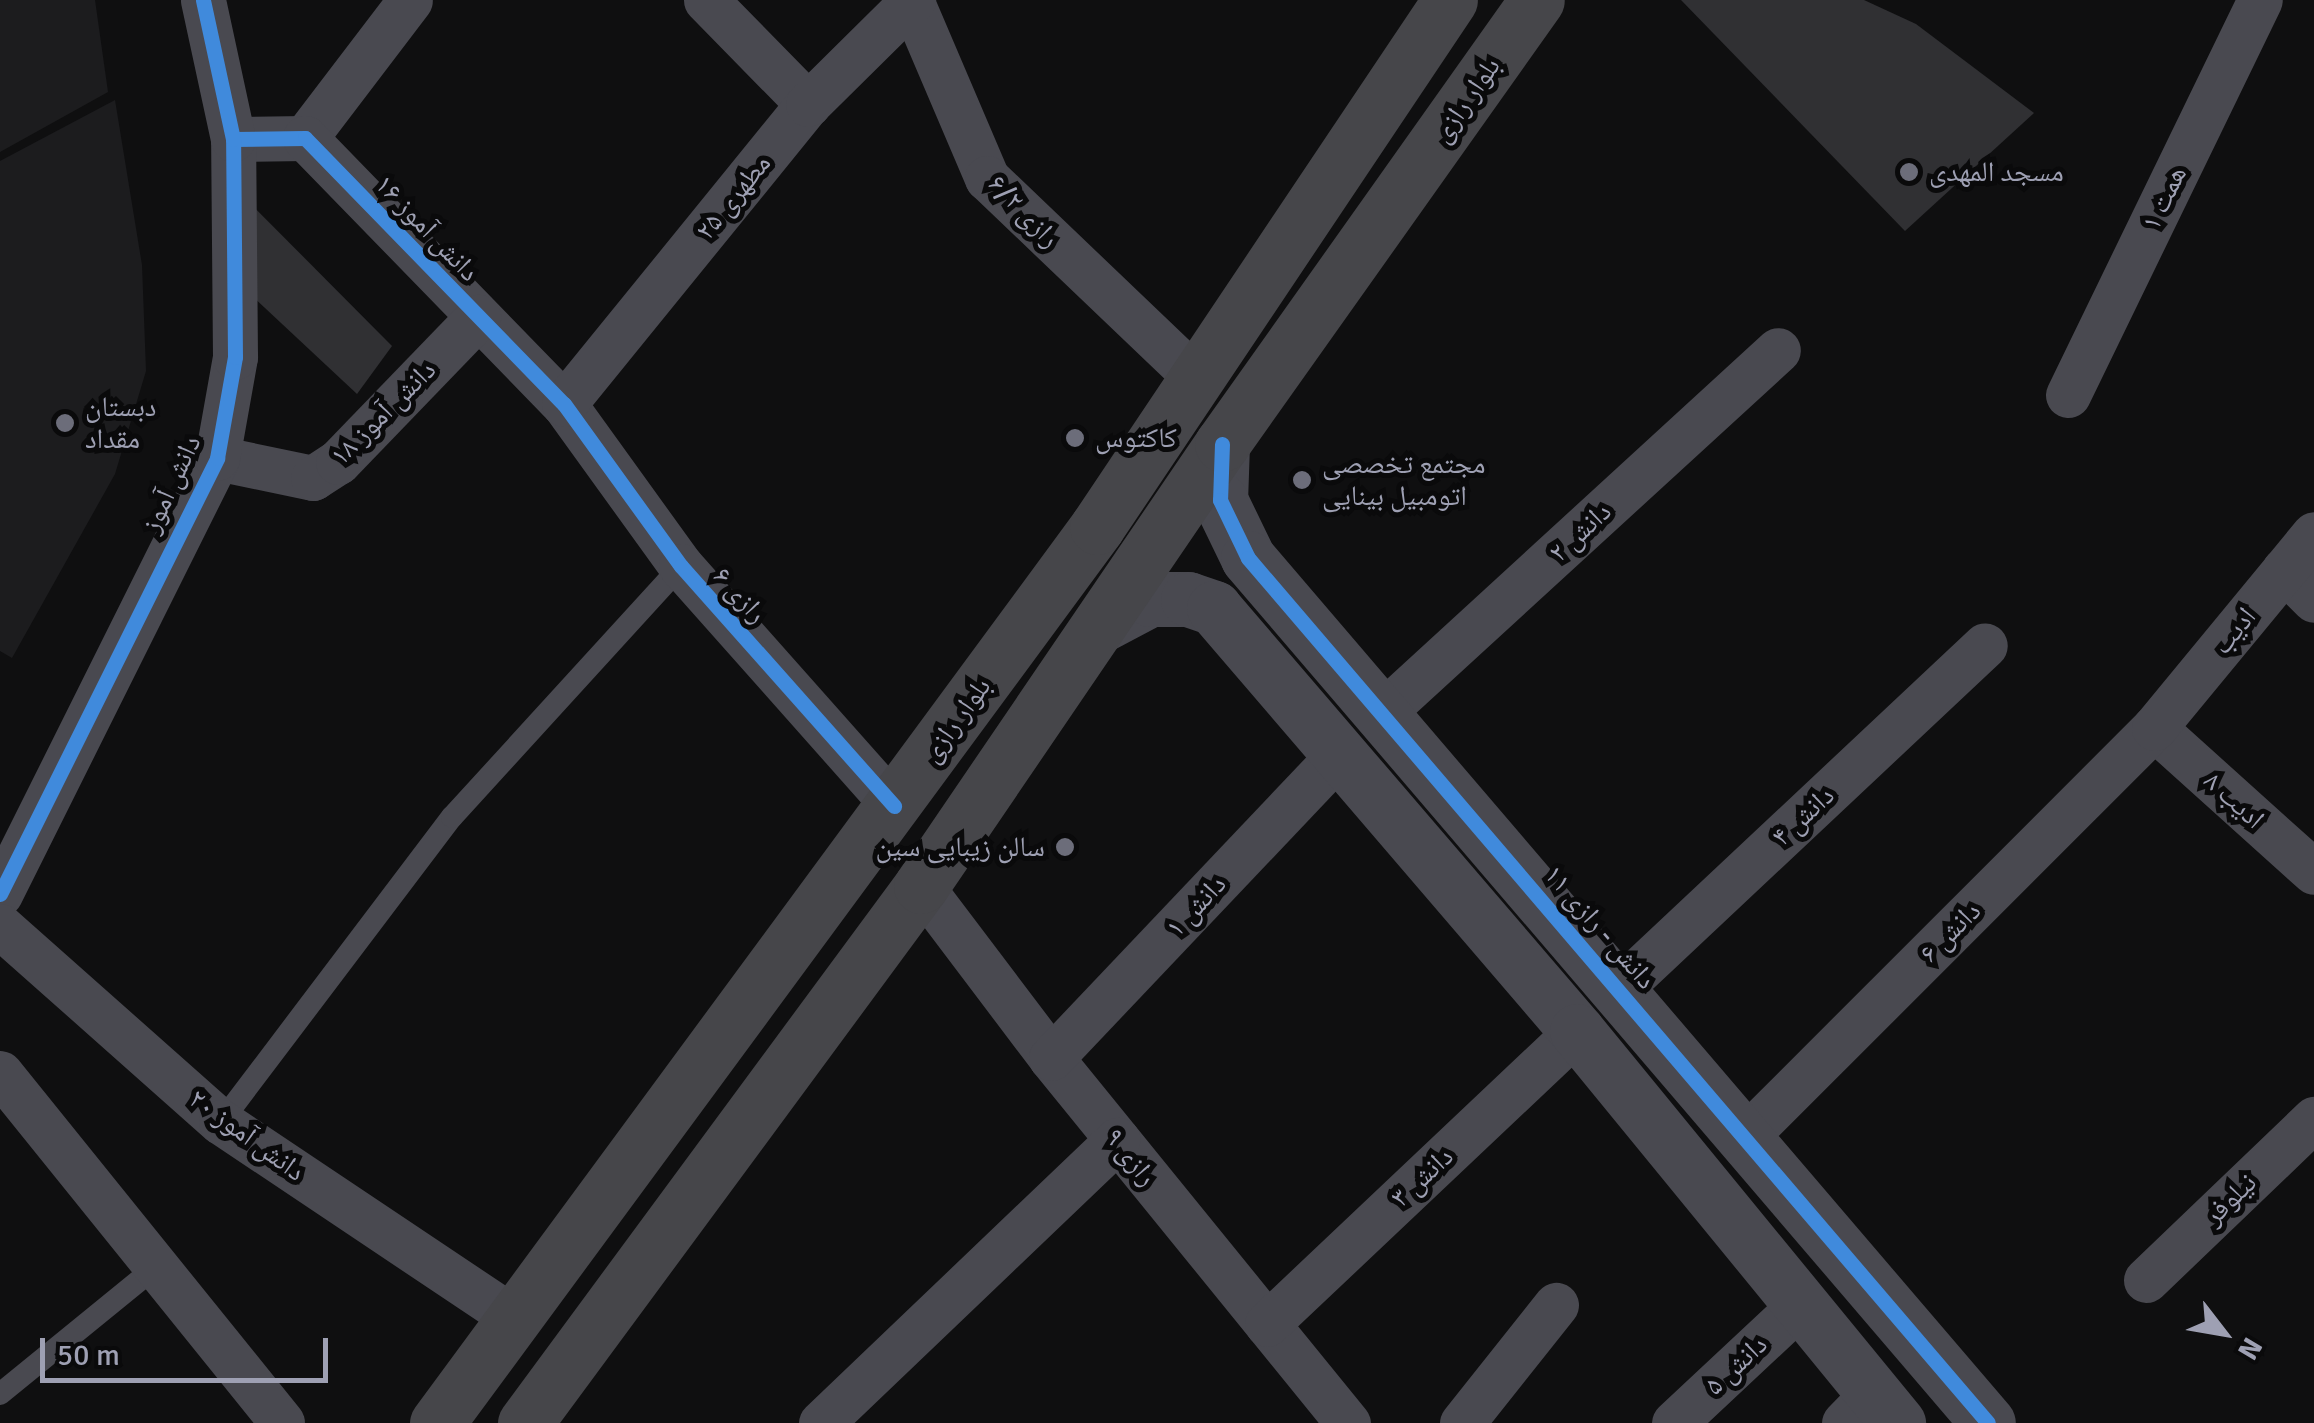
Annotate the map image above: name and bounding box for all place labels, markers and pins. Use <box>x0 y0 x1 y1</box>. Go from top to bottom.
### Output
place label: مسجد المهدی <box>1929 155 2064 189</box>
marker: مسجد المهدی <box>1898 161 1920 183</box>
place label: دبستان مقداد <box>85 390 156 456</box>
marker: دبستان مقداد <box>54 412 76 434</box>
place label: کاکتوس <box>1095 421 1177 455</box>
marker: کاکتوس <box>1064 427 1086 449</box>
place label: مجتمع تخصصی اتومبیل بینایی <box>1322 447 1486 513</box>
marker: مجتمع تخصصی اتومبیل بینایی <box>1291 469 1313 491</box>
place label: سالن زیبایی سین <box>875 830 1045 864</box>
marker: سالن زیبایی سین <box>1054 836 1076 858</box>

